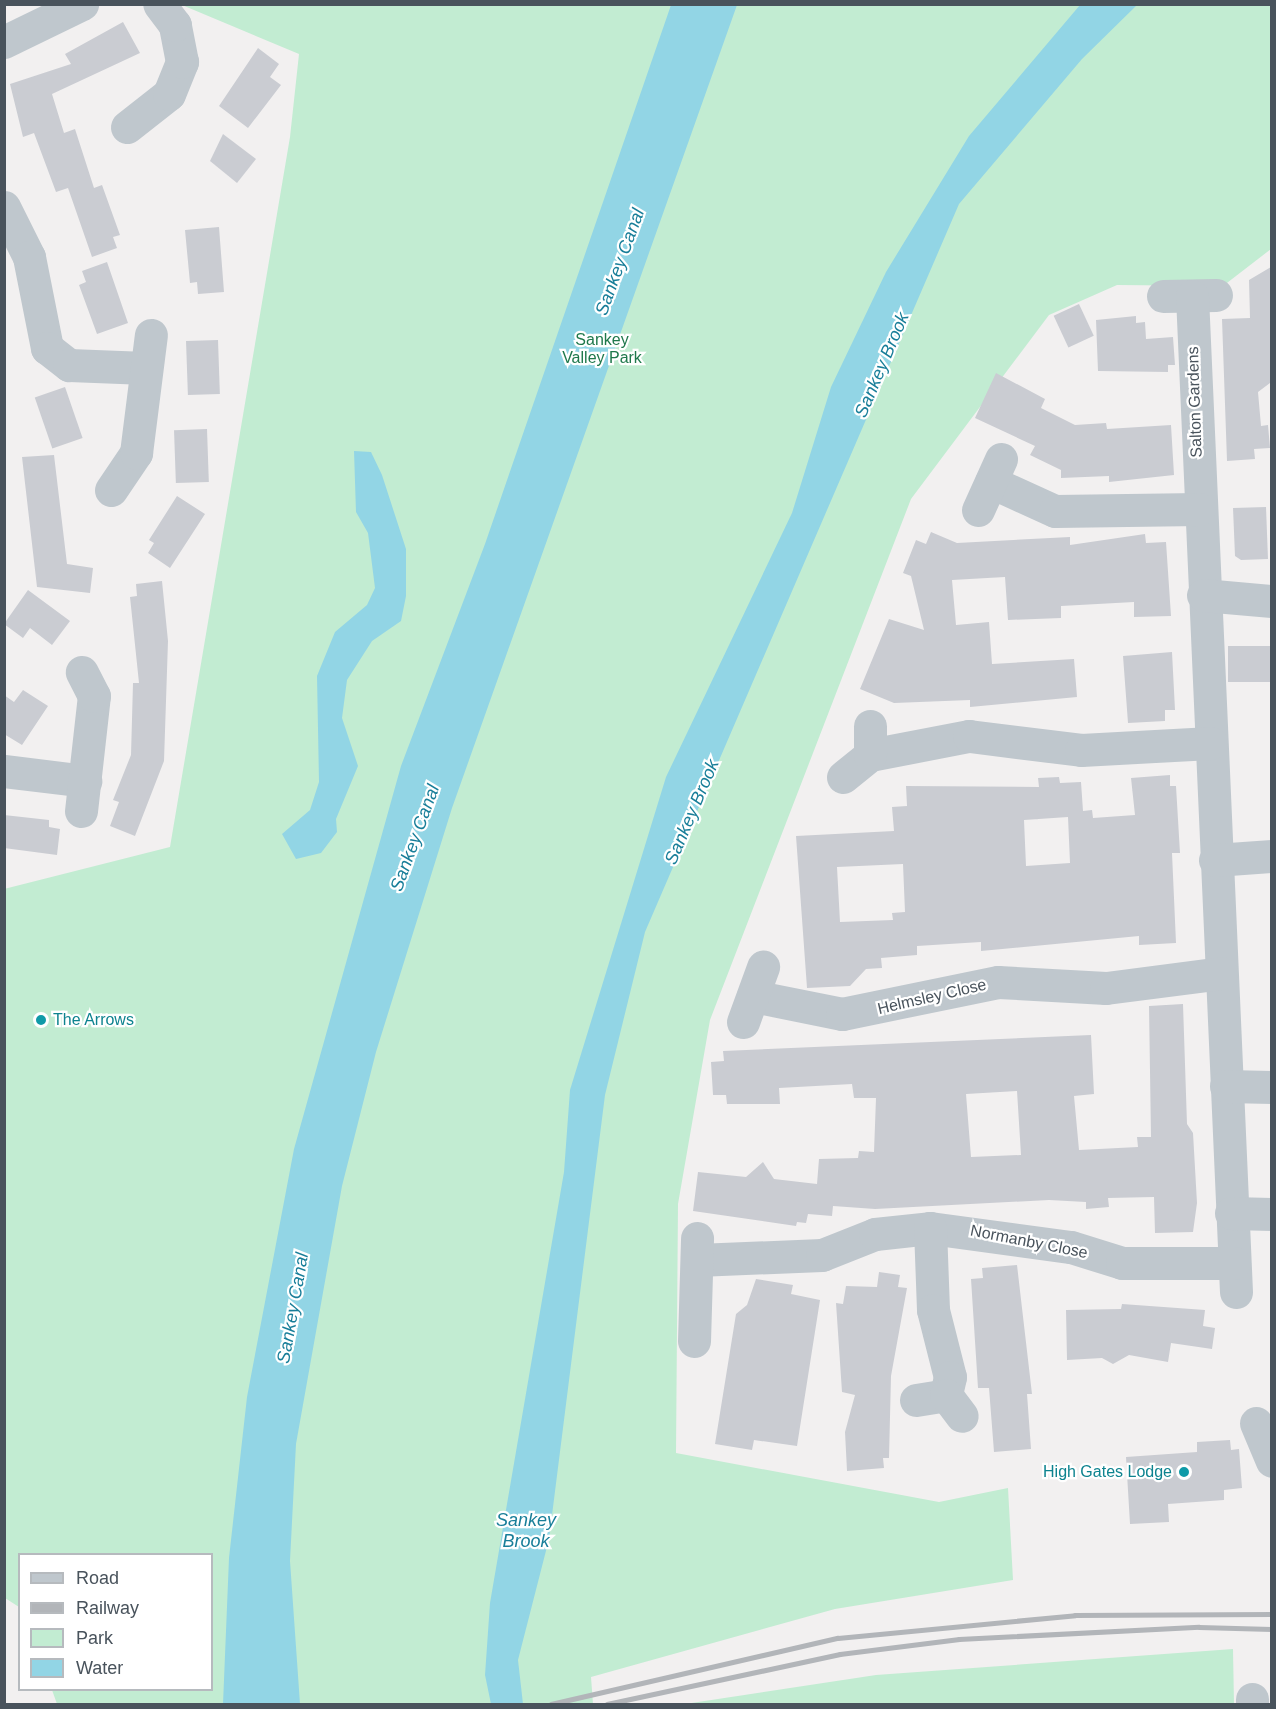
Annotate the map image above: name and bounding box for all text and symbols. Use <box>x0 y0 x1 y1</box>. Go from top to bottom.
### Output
water label: Sankey Canal <box>591 206 649 318</box>
water label: Sankey Brook <box>850 309 914 421</box>
park label: Sankey Valley Park <box>562 330 642 368</box>
street label: Salton Gardens <box>1183 346 1207 458</box>
water label: Sankey Brook <box>660 756 724 868</box>
water label: Sankey Canal <box>386 782 444 894</box>
street label: Helmsley Close <box>876 975 988 1019</box>
place label: The Arrows <box>53 1010 135 1030</box>
marker: The Arrows <box>34 1013 48 1027</box>
street label: Normanby Close <box>969 1221 1089 1263</box>
water label: Sankey Canal <box>273 1251 313 1365</box>
place label: High Gates Lodge <box>1043 1462 1172 1482</box>
marker: High Gates Lodge <box>1177 1465 1191 1479</box>
water label: Sankey Brook <box>496 1510 556 1552</box>
legend <box>18 1553 213 1691</box>
text: Road <box>76 1568 119 1588</box>
text: Railway <box>76 1598 139 1618</box>
text: Park <box>76 1628 113 1648</box>
text: Water <box>76 1658 123 1678</box>

